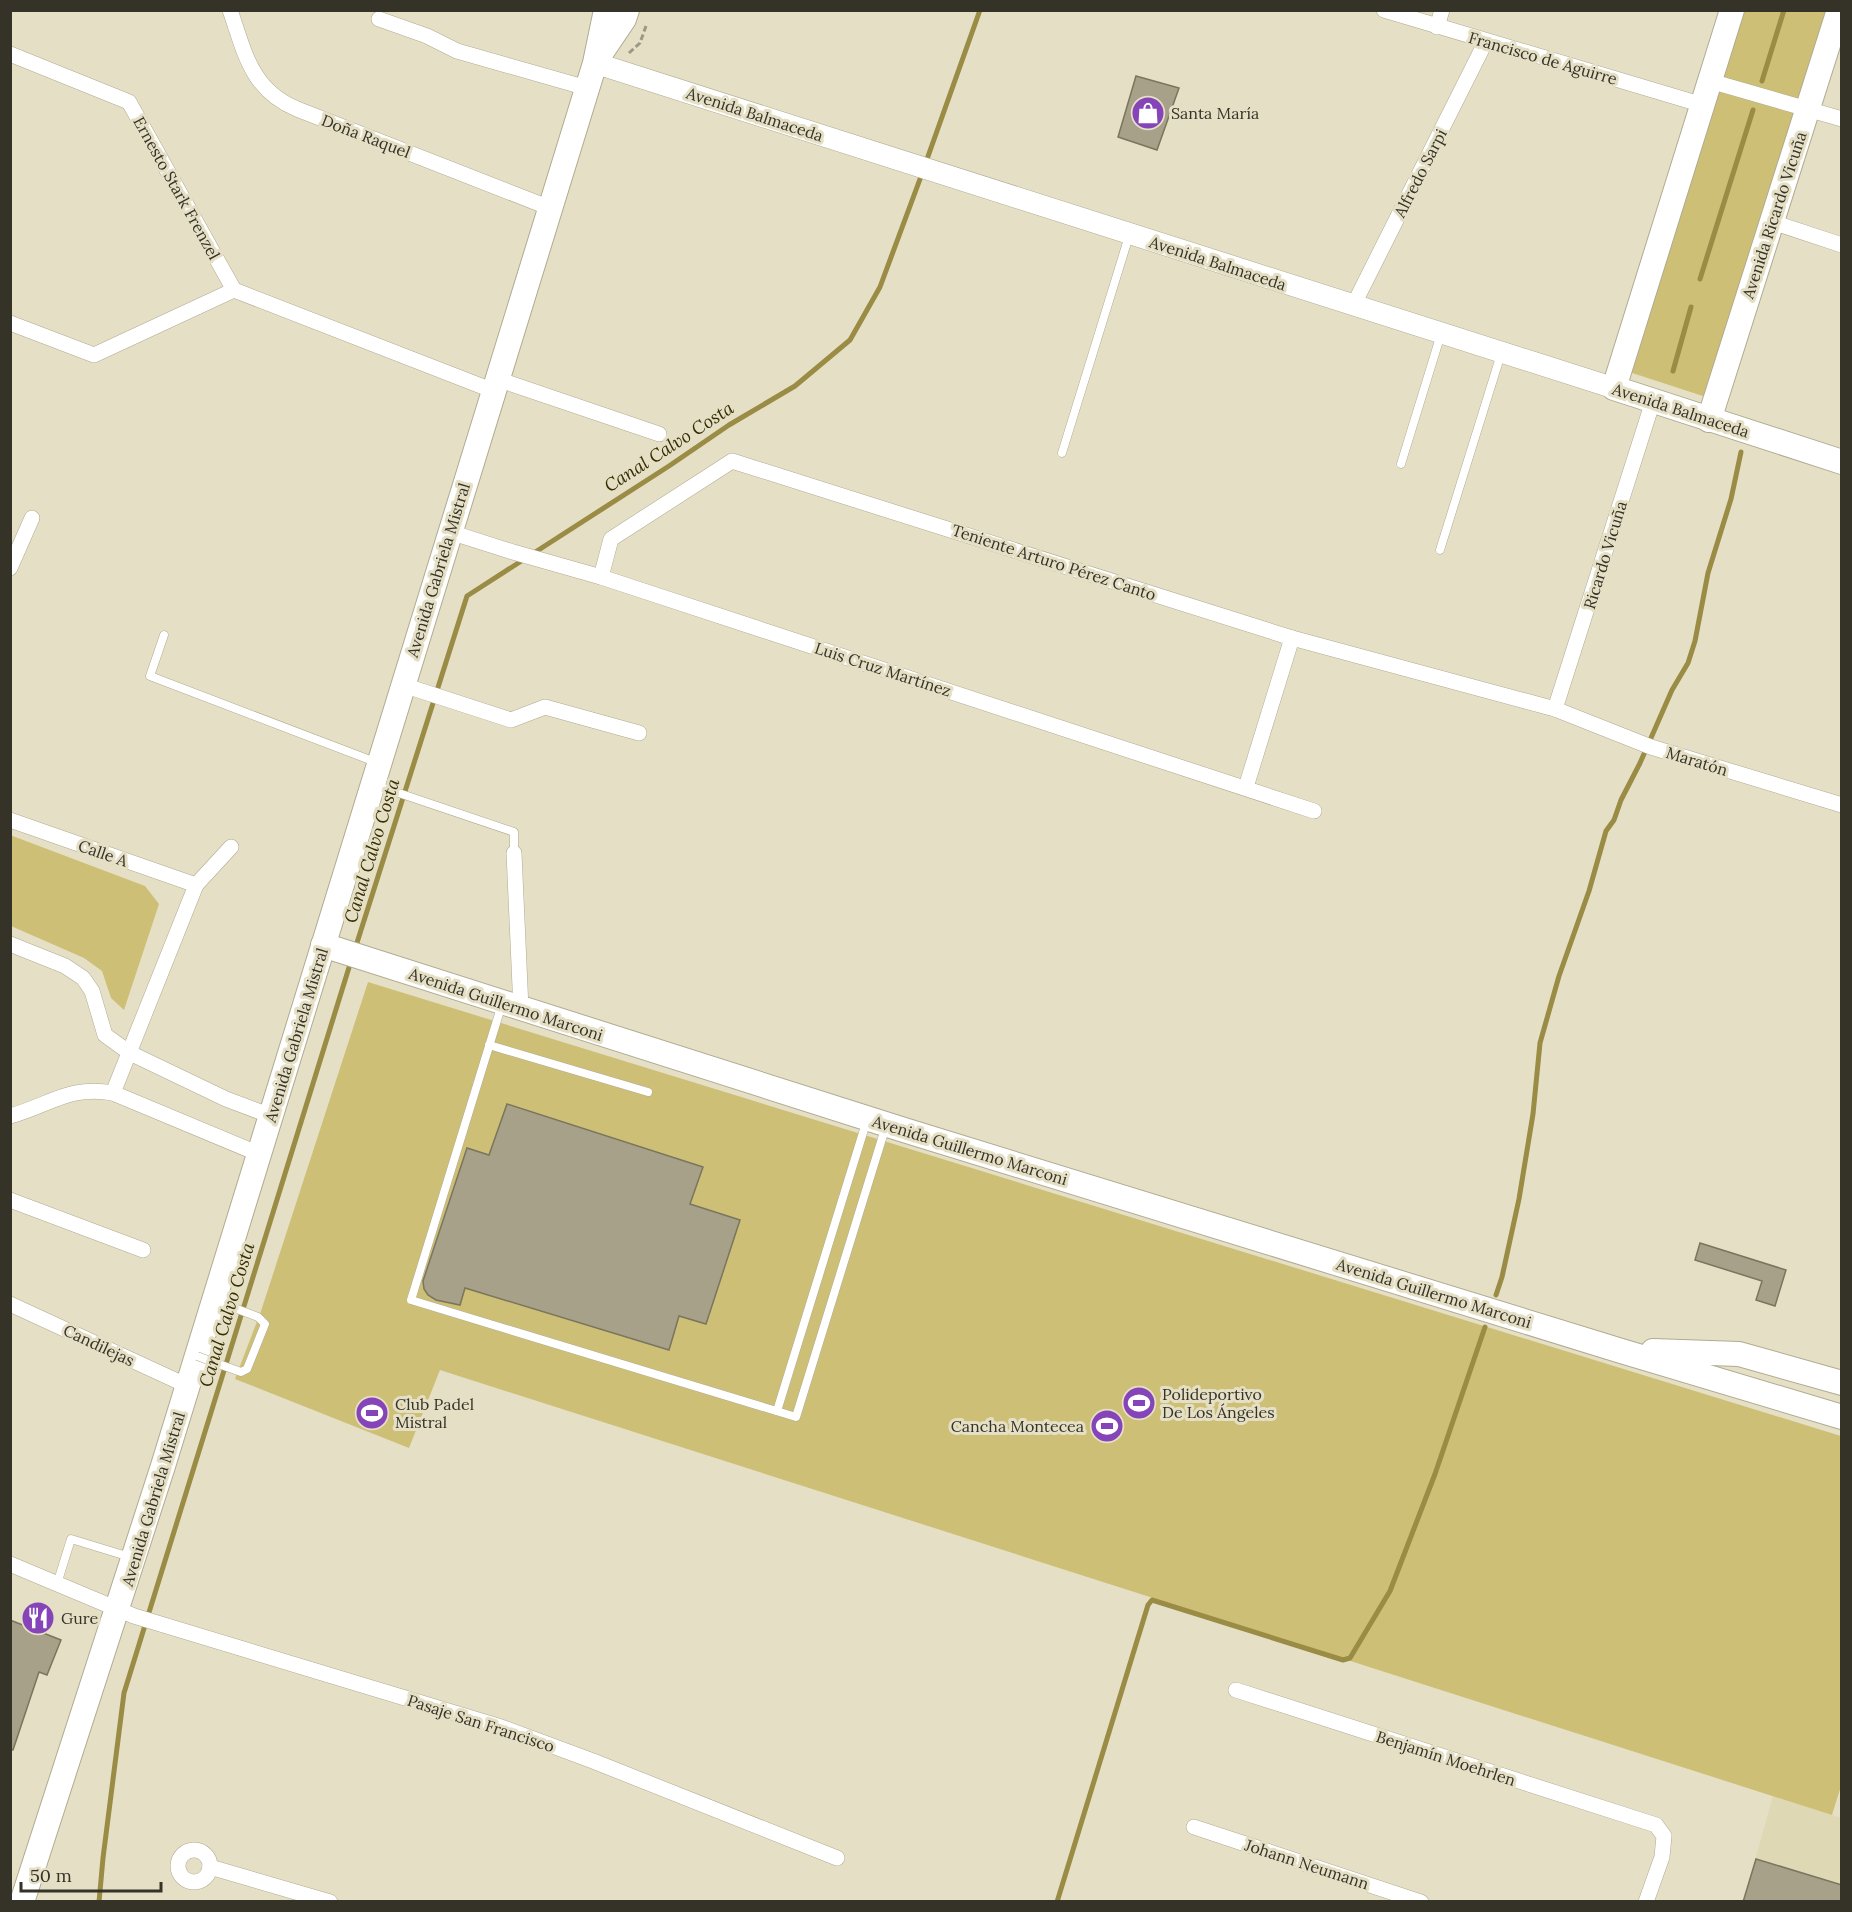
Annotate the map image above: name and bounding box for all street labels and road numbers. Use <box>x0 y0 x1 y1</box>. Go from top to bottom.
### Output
street label: Francisco de Aguirre <box>1466 27 1620 89</box>
street label: Avenida Balmaceda <box>683 82 826 146</box>
street label: Doña Raquel <box>319 110 413 162</box>
street label: Ernesto Stark Frenzel <box>129 113 225 263</box>
street label: Alfredo Sarpi <box>1389 125 1451 221</box>
street label: Avenida Ricardo Vicuña <box>1737 129 1810 302</box>
street label: Avenida Balmaceda <box>1146 231 1289 295</box>
street label: Avenida Balmaceda <box>1609 378 1752 442</box>
street label: Avenida Gabriela Mistral <box>402 480 474 661</box>
street label: Ricardo Vicuña <box>1579 499 1631 611</box>
street label: Teniente Arturo Pérez Canto <box>949 520 1159 604</box>
street label: Luis Cruz Martínez <box>812 638 954 700</box>
street label: Maratón <box>1664 742 1730 780</box>
street label: Calle A <box>76 835 131 871</box>
street label: Avenida Gabriela Mistral <box>260 945 332 1126</box>
street label: Avenida Guillermo Marconi <box>406 963 606 1045</box>
street label: Avenida Guillermo Marconi <box>869 1111 1070 1189</box>
street label: Avenida Guillermo Marconi <box>1333 1254 1534 1332</box>
street label: Candilejas <box>60 1320 138 1370</box>
street label: Avenida Gabriela Mistral <box>117 1409 189 1590</box>
street label: Pasaje San Francisco <box>405 1690 557 1756</box>
street label: Benjamín Moehrlen <box>1374 1726 1518 1790</box>
street label: Johann Neumann <box>1242 1834 1372 1894</box>

